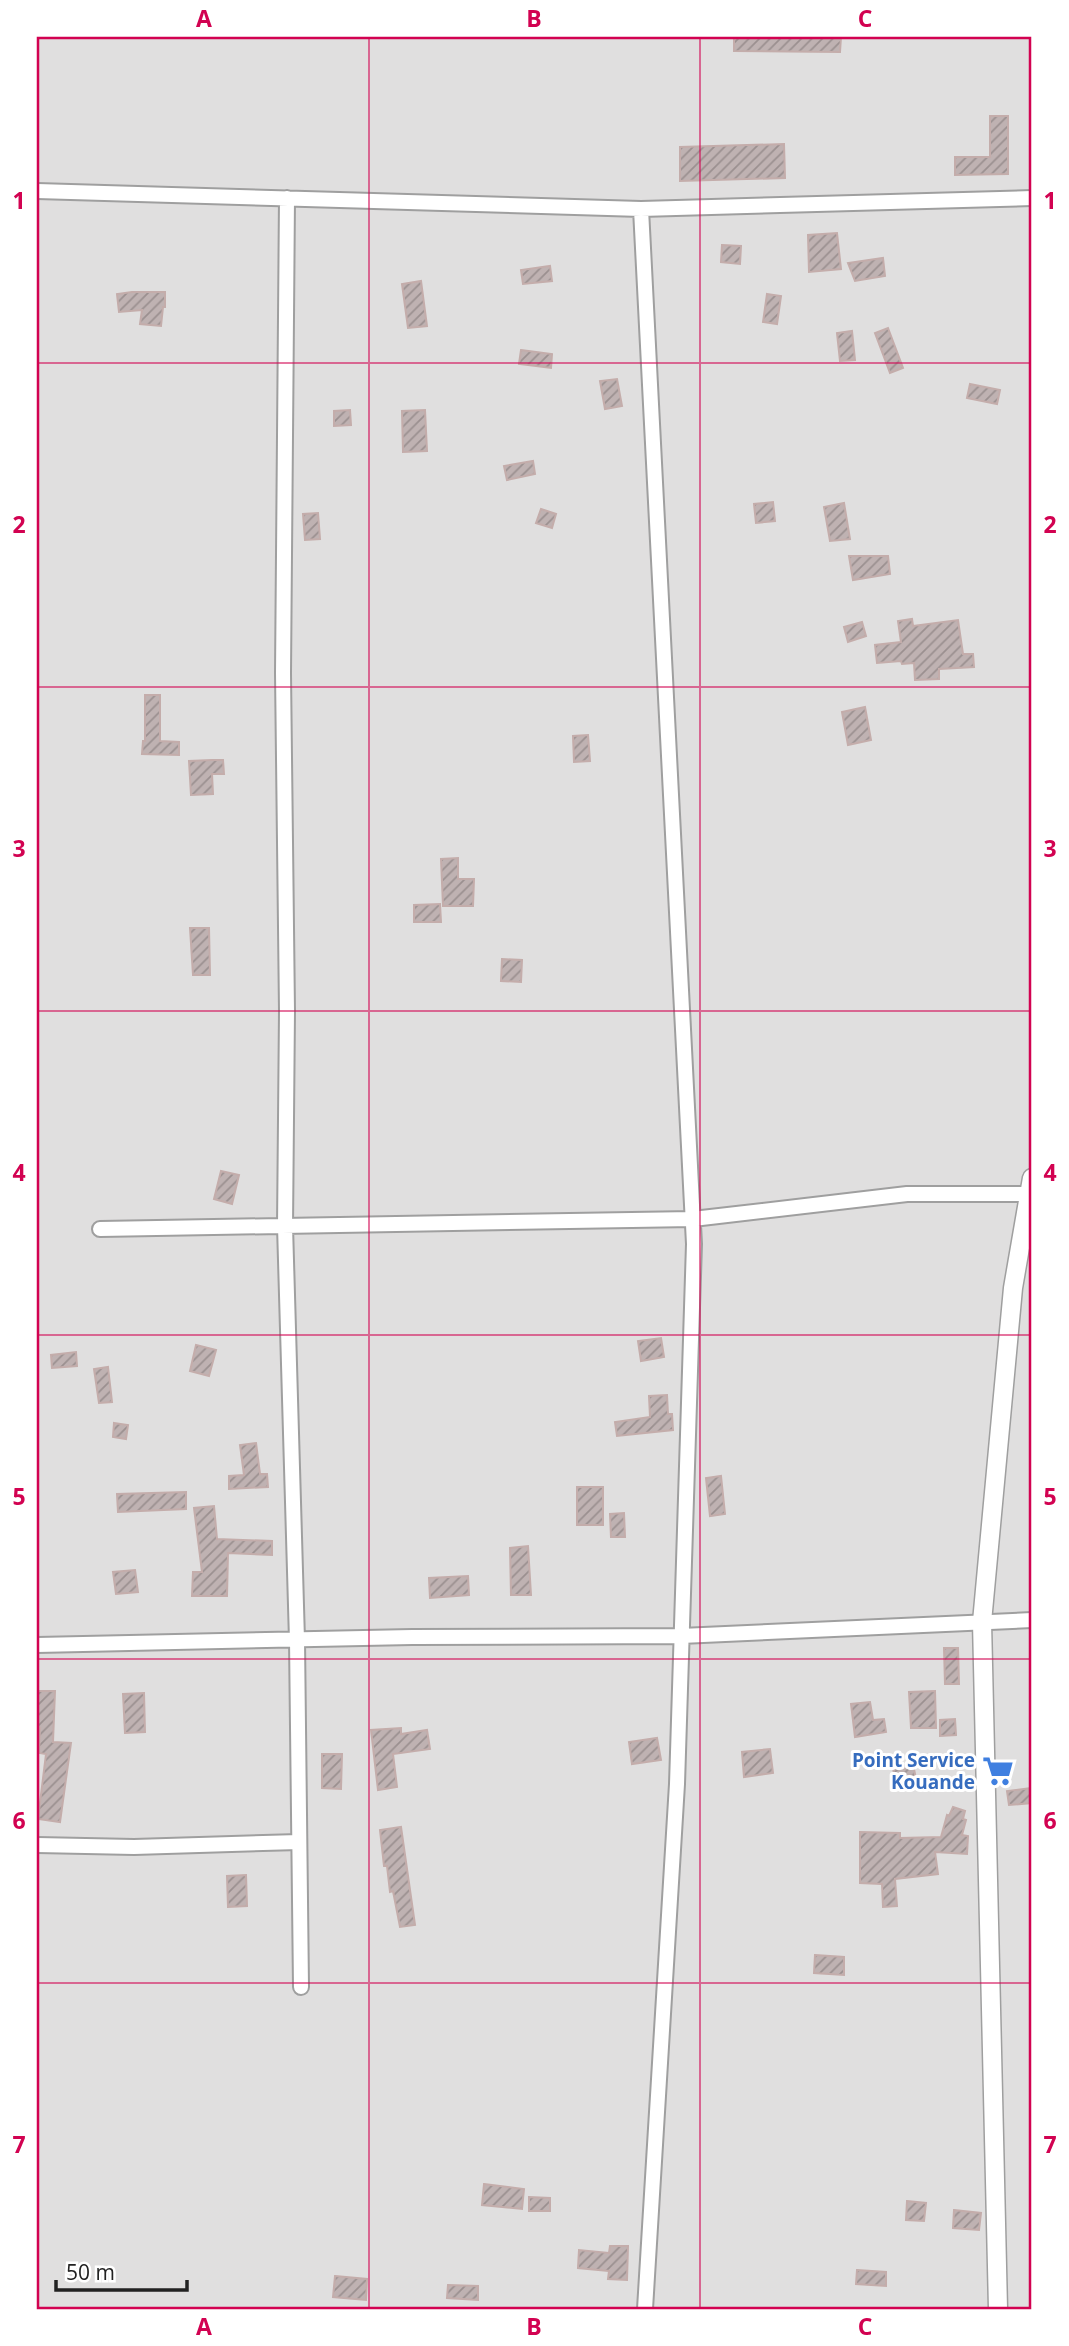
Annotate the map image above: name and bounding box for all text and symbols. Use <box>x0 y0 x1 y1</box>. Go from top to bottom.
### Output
text: A <box>196 2 212 34</box>
text: B <box>526 2 542 34</box>
text: C <box>858 2 872 34</box>
text: 1 <box>12 184 26 216</box>
text: 1 <box>1043 184 1057 216</box>
text: 2 <box>12 508 26 540</box>
text: 2 <box>1043 508 1057 540</box>
text: 3 <box>12 832 26 864</box>
text: 3 <box>1043 832 1057 864</box>
text: 4 <box>12 1156 26 1188</box>
text: 4 <box>1043 1156 1057 1188</box>
text: 5 <box>12 1480 26 1512</box>
text: 5 <box>1043 1480 1057 1512</box>
place label: Point Service Kouande <box>852 1747 975 1795</box>
supermarket icon: Point Service Kouande <box>981 1754 1015 1788</box>
text: 6 <box>12 1804 26 1836</box>
text: 6 <box>1043 1804 1057 1836</box>
text: 7 <box>12 2128 26 2160</box>
text: 7 <box>1043 2128 1057 2160</box>
scale bar <box>56 2248 187 2292</box>
text: 50 m <box>66 2258 115 2286</box>
text: A <box>196 2310 212 2342</box>
text: B <box>526 2310 542 2342</box>
text: C <box>858 2310 872 2342</box>

